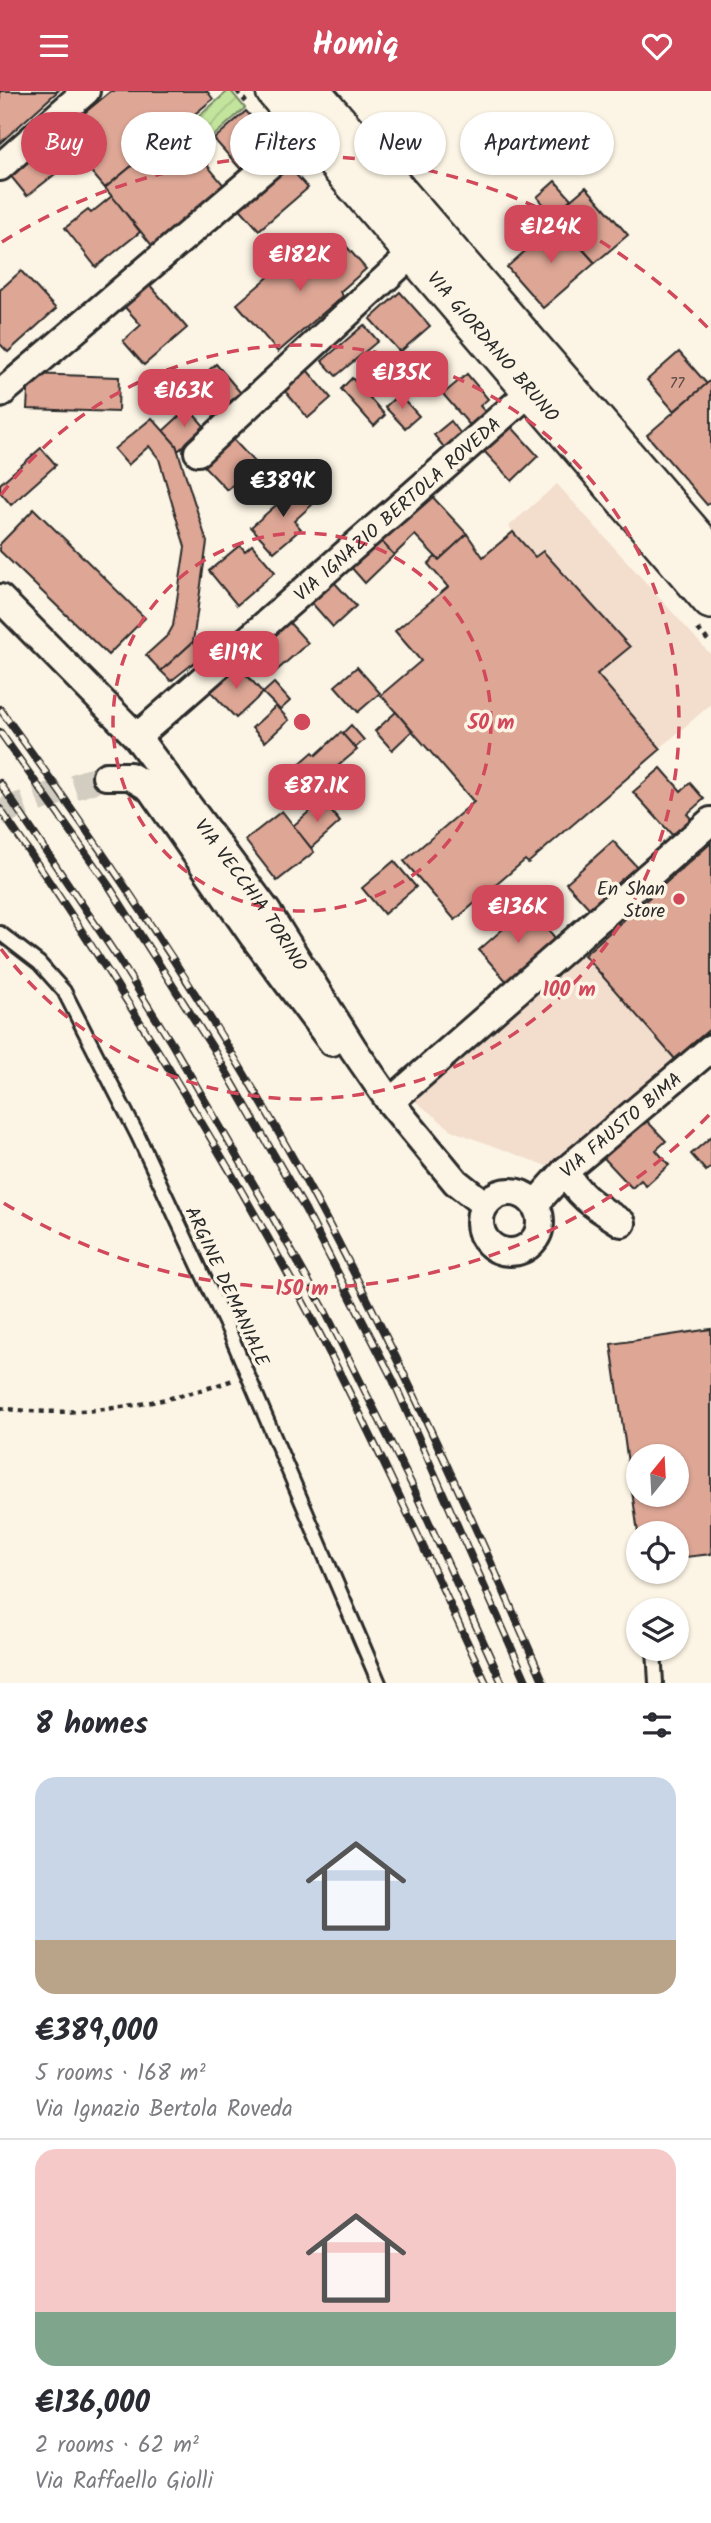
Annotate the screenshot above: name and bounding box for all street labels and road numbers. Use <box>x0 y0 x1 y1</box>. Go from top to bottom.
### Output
street label: VIA GIORDANO BRUNO <box>419 265 566 430</box>
street label: VIA IGNAZIO BERTOLA ROVEDA <box>288 411 509 610</box>
street label: VIA VECCHIA TORINO <box>186 813 314 978</box>
street label: VIA FAUSTO BIMA <box>554 1065 690 1186</box>
street label: ARGINE DEMANIALE <box>176 1202 277 1373</box>

